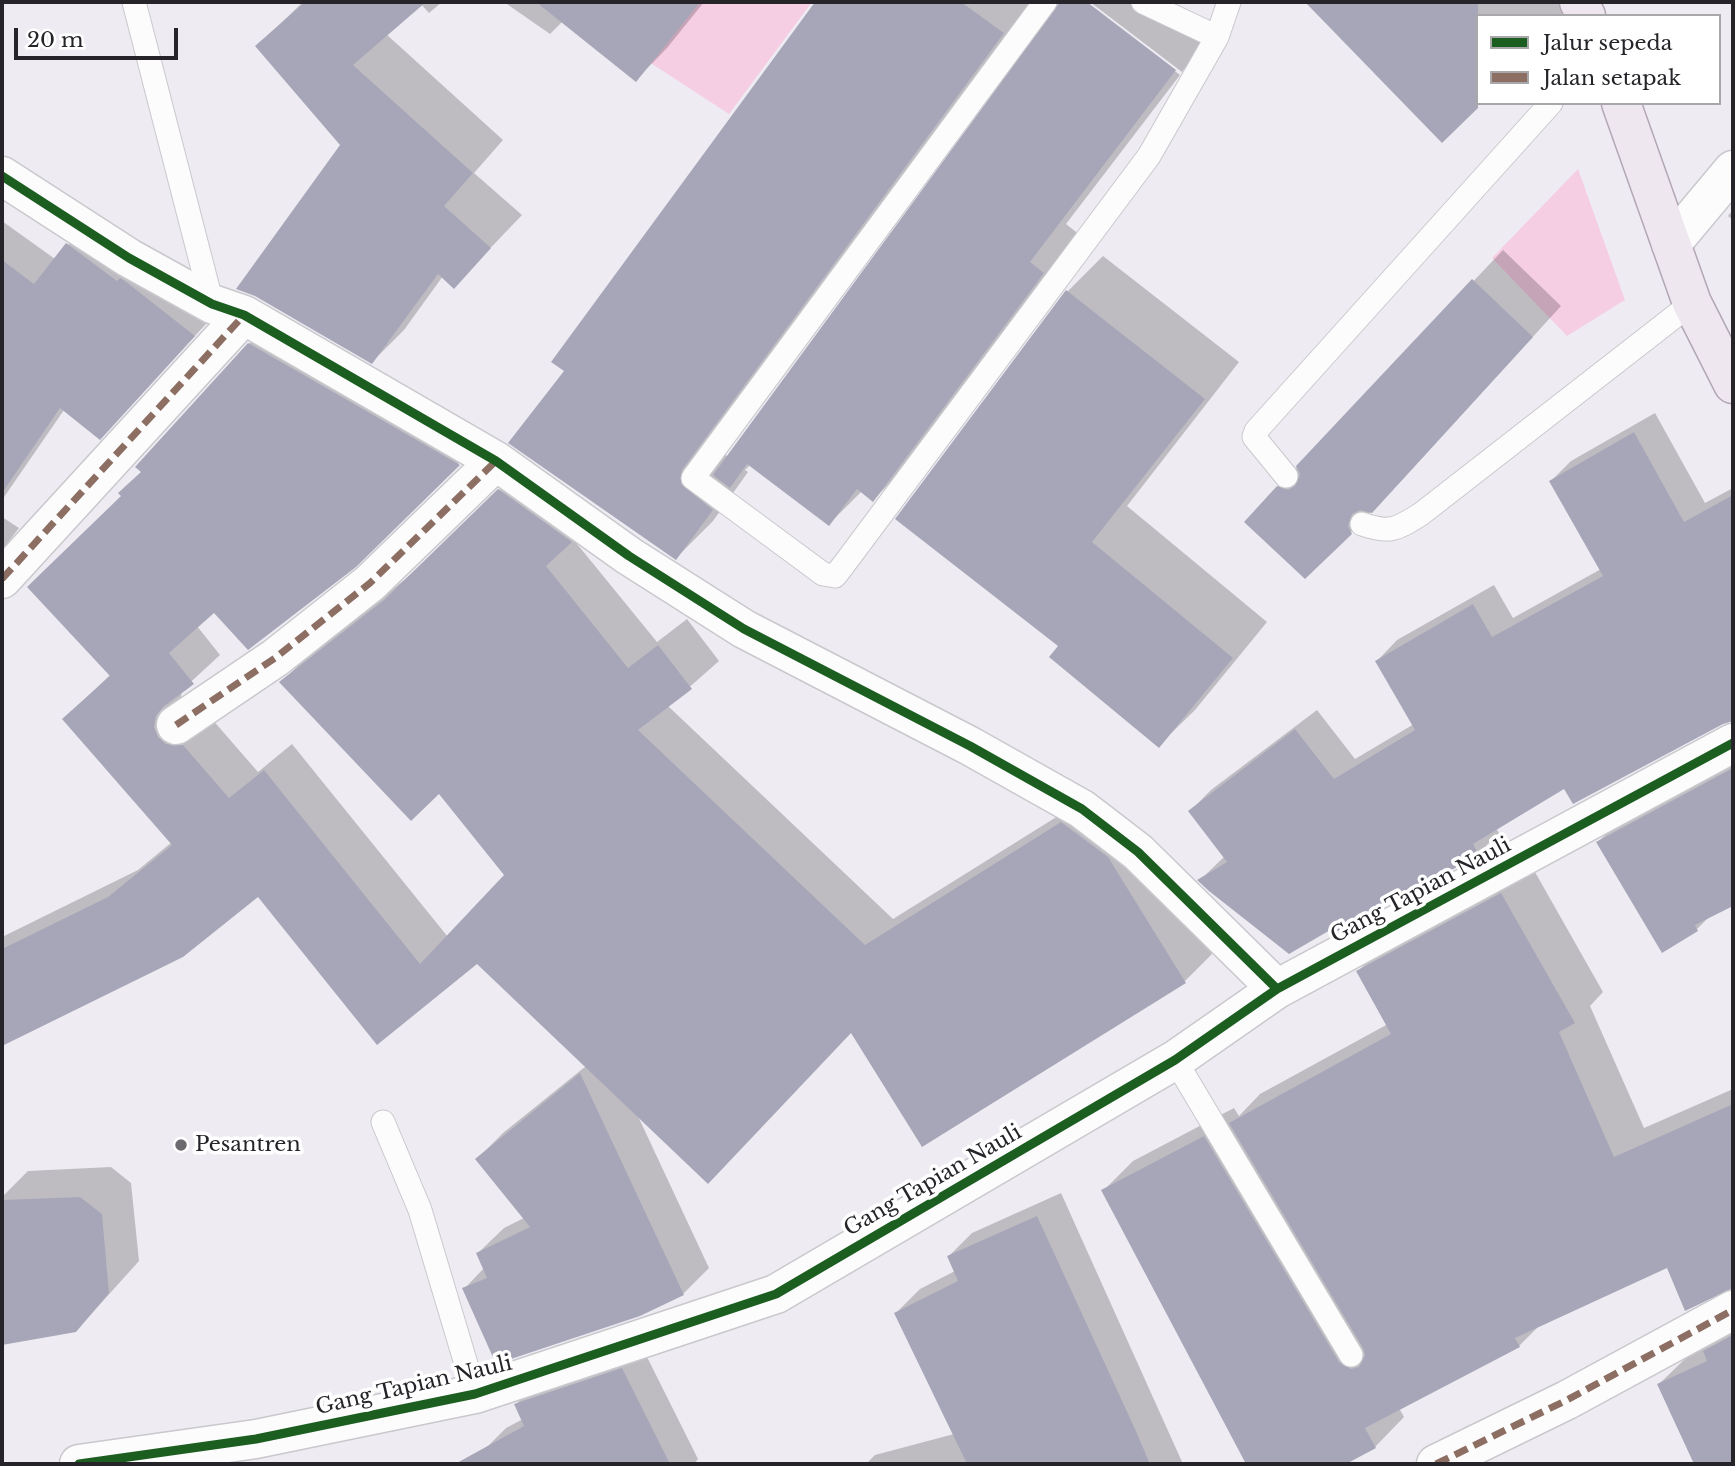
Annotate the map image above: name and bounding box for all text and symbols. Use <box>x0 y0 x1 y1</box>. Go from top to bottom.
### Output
scale bar <box>18 14 182 58</box>
legend <box>1476 14 1721 105</box>
text: 20 m <box>27 27 84 53</box>
text: Jalur sepeda <box>1543 30 1672 56</box>
text: Jalan setapak <box>1543 65 1681 91</box>
street label: Gang Tapian Nauli <box>1326 833 1516 949</box>
street label: Gang Tapian Nauli <box>840 1120 1026 1242</box>
place label: Pesantren <box>195 1132 301 1158</box>
marker: Pesantren <box>173 1137 189 1153</box>
street label: Gang Tapian Nauli <box>313 1351 515 1421</box>

